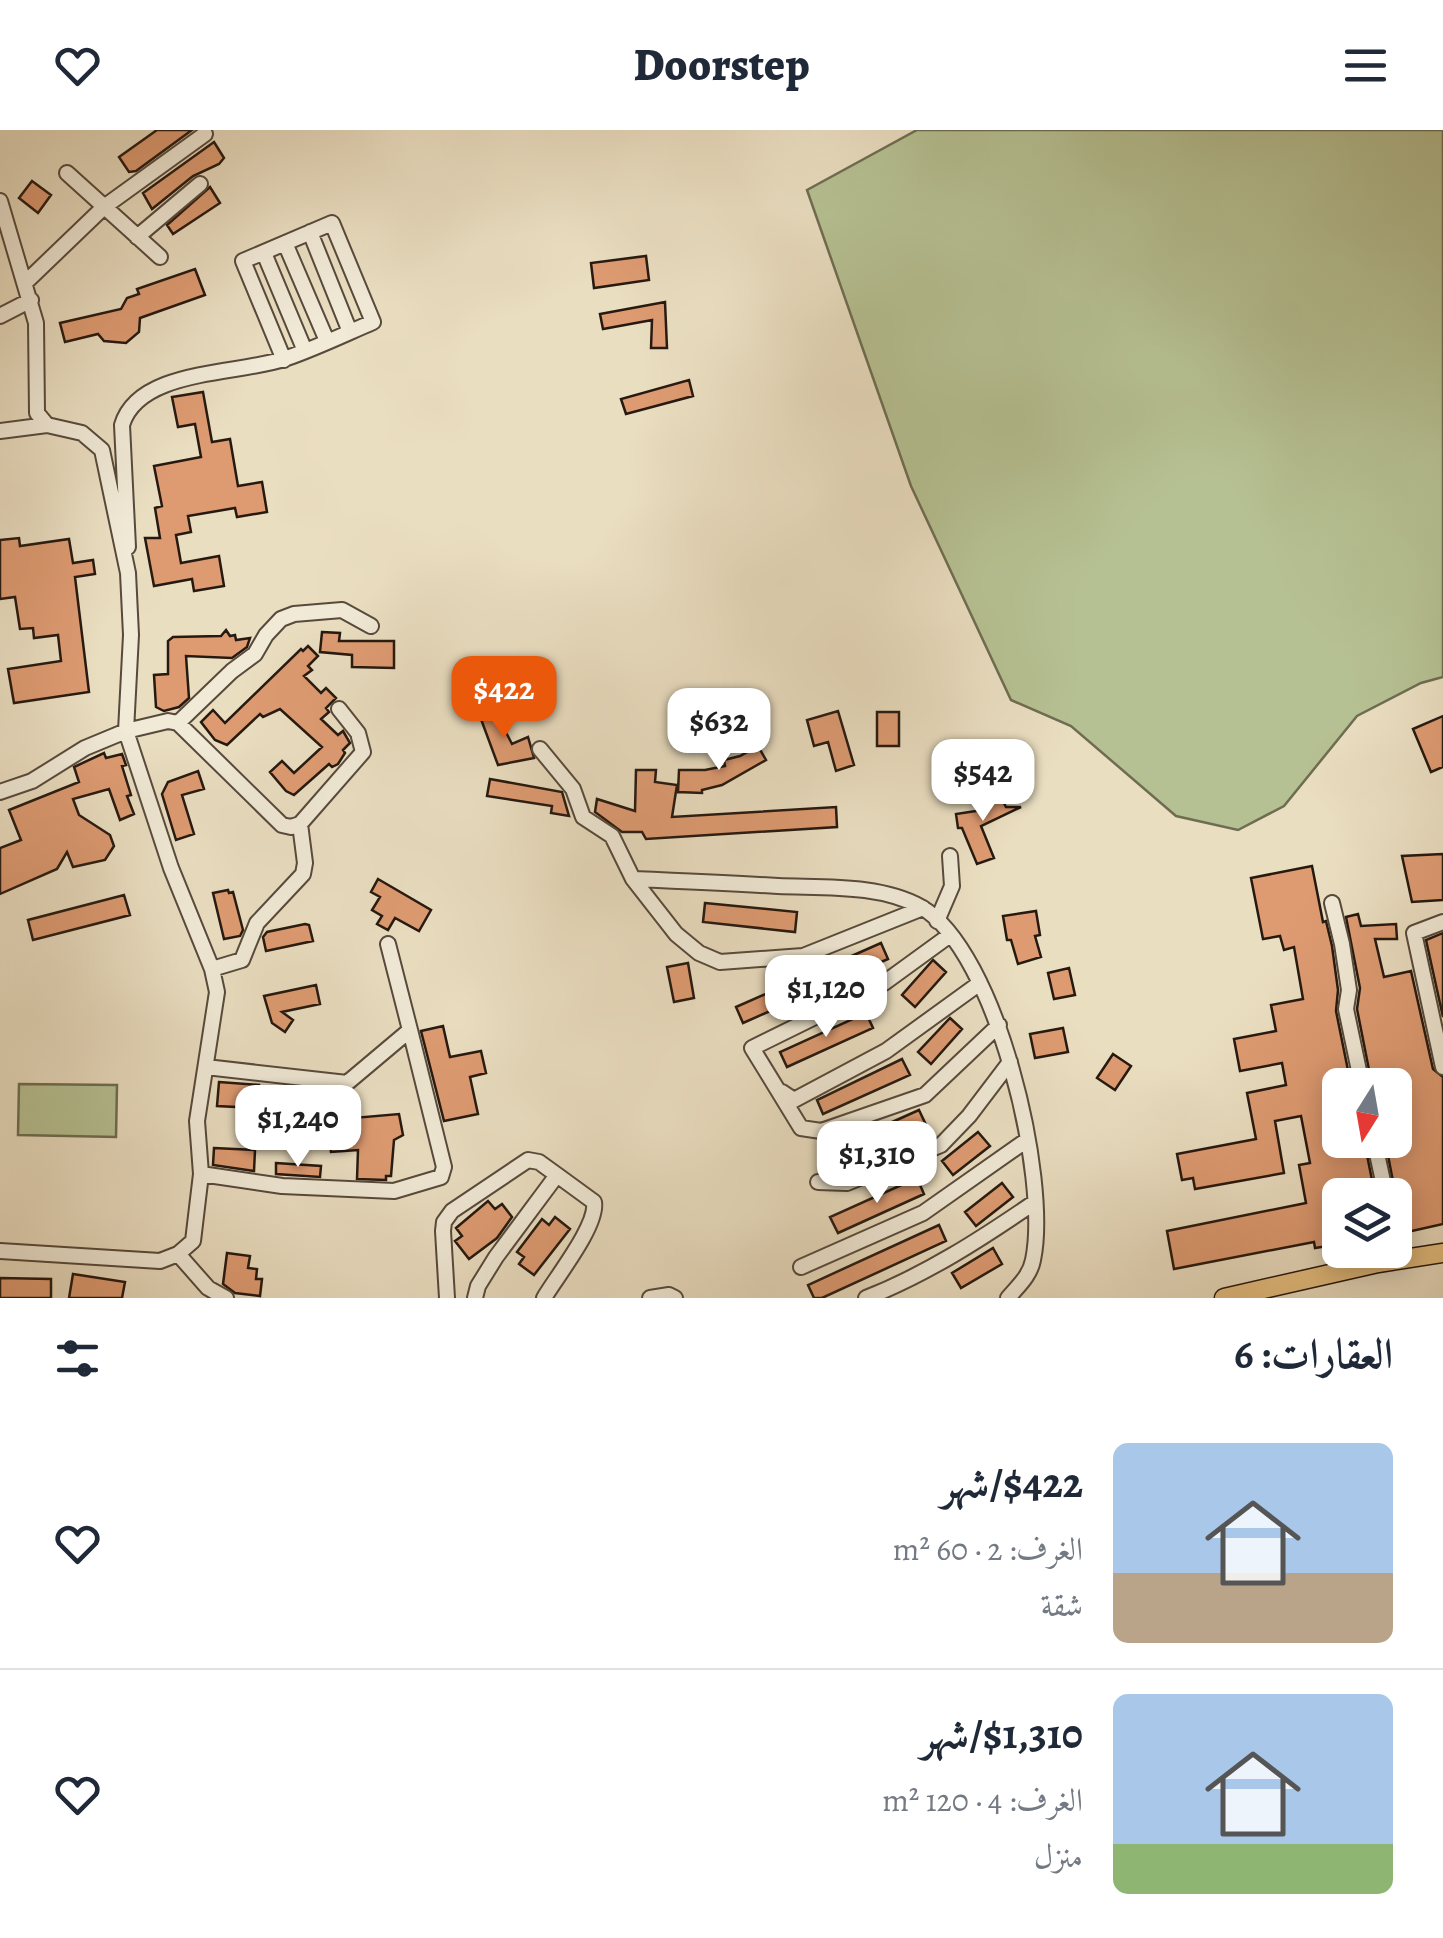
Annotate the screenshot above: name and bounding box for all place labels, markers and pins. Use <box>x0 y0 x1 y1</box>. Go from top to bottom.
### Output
pin: $422 <box>445 656 563 741</box>
pin: $632 <box>660 688 778 773</box>
pin: $542 <box>924 739 1042 824</box>
pin: $1,120 <box>745 955 907 1040</box>
pin: $1,240 <box>217 1085 379 1170</box>
pin: $1,310 <box>796 1121 958 1206</box>

